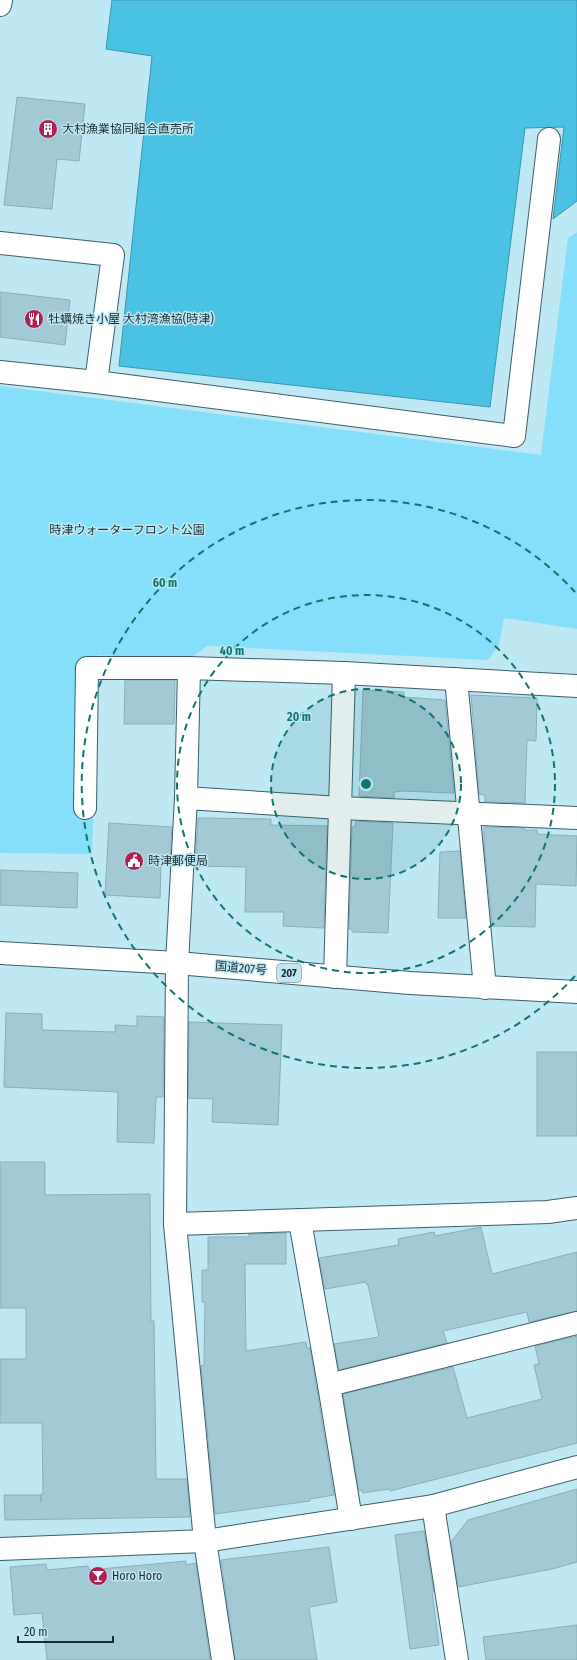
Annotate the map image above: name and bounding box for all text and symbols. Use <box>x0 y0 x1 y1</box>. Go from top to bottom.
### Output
building icon: 大村漁業協同組合直売所 <box>37 118 59 140</box>
place label: 大村漁業協同組合直売所 <box>62 122 194 136</box>
restaurant icon: 牡蠣焼き小屋 大村湾漁協(時津) <box>23 308 45 330</box>
place label: 牡蠣焼き小屋 大村湾漁協(時津) <box>48 312 214 326</box>
park label: 時津ウォーターフロント公園 <box>49 523 205 537</box>
text: 60 m <box>153 576 177 590</box>
text: 40 m <box>220 644 244 658</box>
text: 20 m <box>286 710 311 724</box>
centre of rings <box>359 777 373 791</box>
public building icon: 時津郵便局 <box>123 850 145 872</box>
place label: 時津郵便局 <box>148 854 208 868</box>
street label: 国道207号 <box>214 959 268 977</box>
road number: 207 <box>277 964 301 982</box>
bar icon: Horo Horo <box>87 1565 109 1587</box>
place label: Horo Horo <box>112 1569 162 1583</box>
scale bar <box>18 1618 113 1644</box>
text: 20 m <box>24 1625 48 1639</box>

